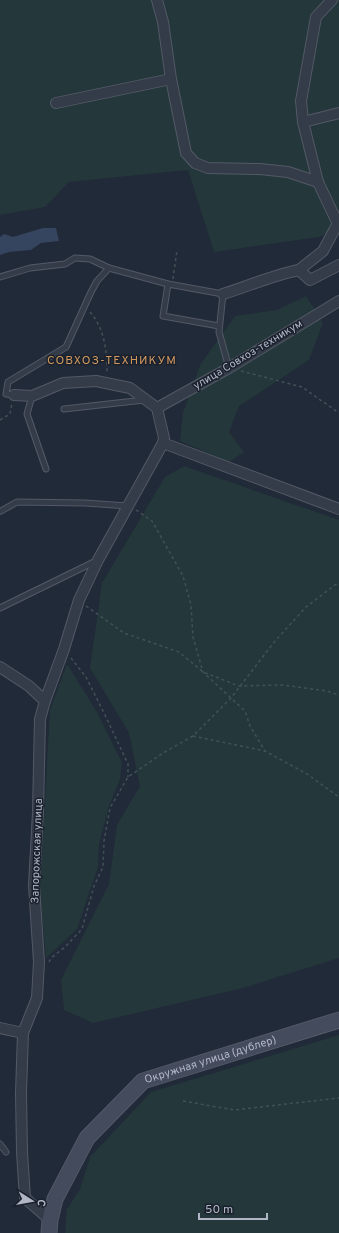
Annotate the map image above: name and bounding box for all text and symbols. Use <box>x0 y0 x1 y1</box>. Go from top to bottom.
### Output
street label: улица Совхоз-техникум <box>191 317 305 393</box>
district label: СОВХОЗ-ТЕХНИКУМ <box>47 353 177 369</box>
street label: Запорожская улица <box>28 798 46 904</box>
street label: Окружная улица (дублер) <box>143 1033 278 1087</box>
north arrow <box>12 1181 52 1221</box>
scale bar <box>199 1195 267 1221</box>
text: С <box>33 1198 48 1208</box>
text: 50 m <box>205 1202 233 1218</box>

